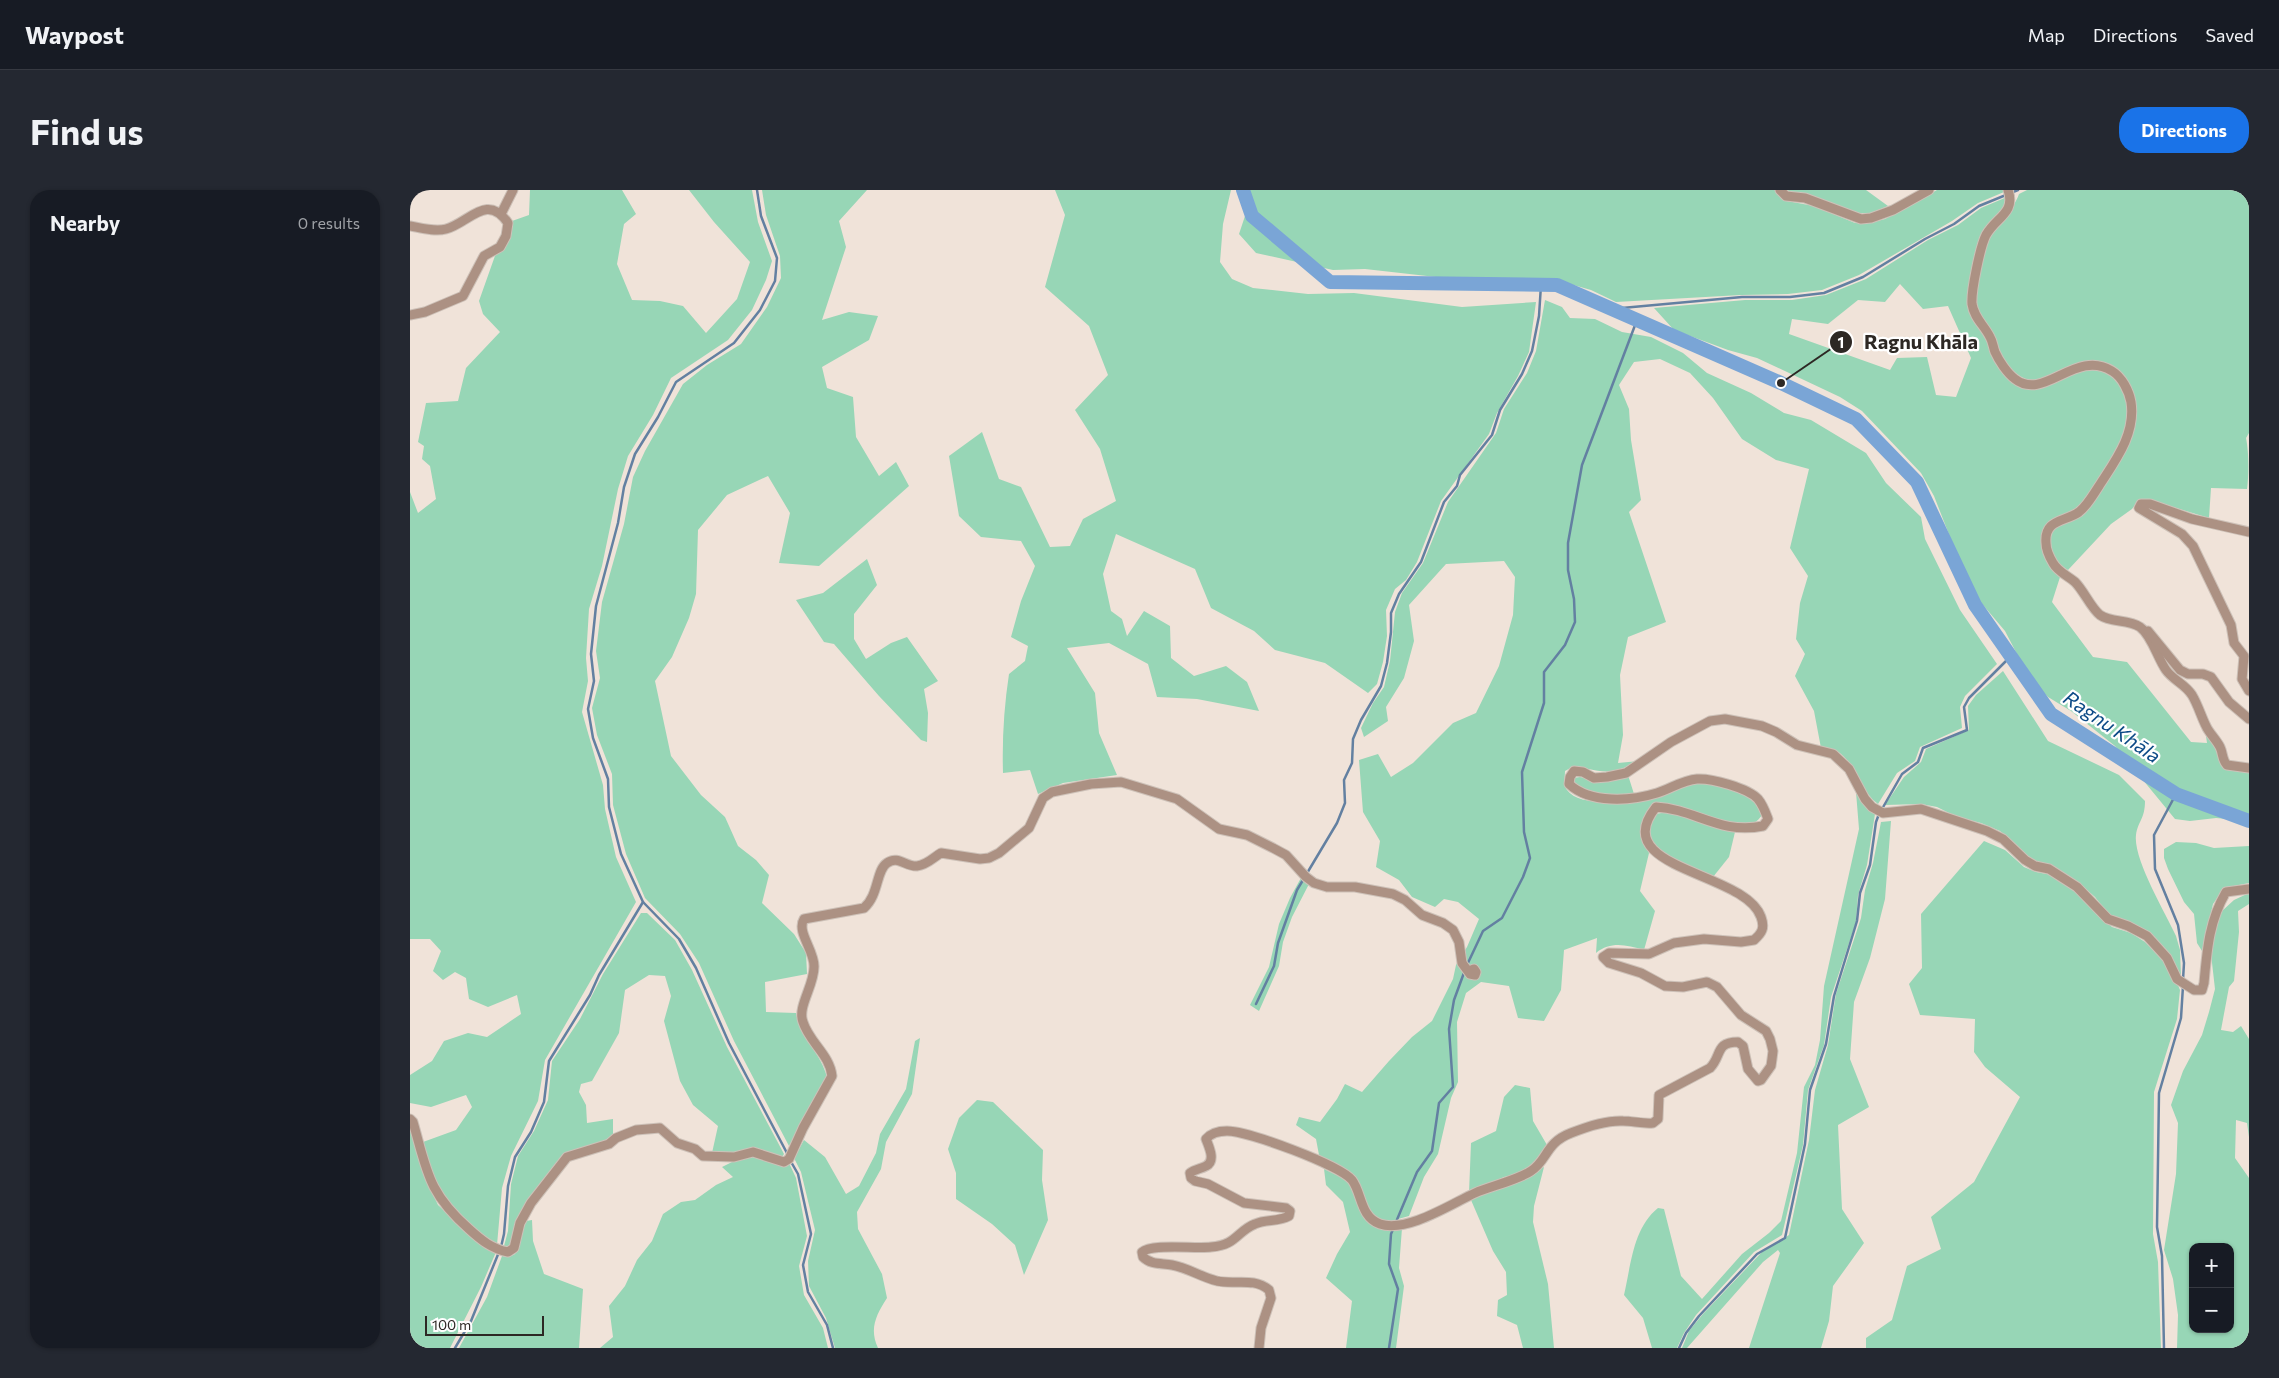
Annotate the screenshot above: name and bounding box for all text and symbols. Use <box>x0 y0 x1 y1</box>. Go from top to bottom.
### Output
text: Waypost <box>25 20 124 49</box>
text: Map <box>2028 24 2065 46</box>
text: Directions <box>2093 24 2177 46</box>
text: Saved <box>2205 24 2254 46</box>
button: Directions <box>2119 107 2249 153</box>
text: Find us <box>30 109 144 152</box>
text: Nearby <box>50 210 120 235</box>
text: 0 results <box>298 213 360 232</box>
callout: Ragnu Khāla <box>1829 325 1988 360</box>
text: Ragnu Khāla <box>1864 329 1978 353</box>
text: 1 <box>1838 333 1844 351</box>
water label: Ragnu Khāla <box>2059 685 2166 767</box>
map controls <box>2189 1243 2234 1333</box>
button: + <box>2189 1243 2234 1288</box>
button: − <box>2189 1288 2234 1333</box>
scale bar <box>425 1313 544 1336</box>
text: 100 m <box>432 1316 471 1333</box>

